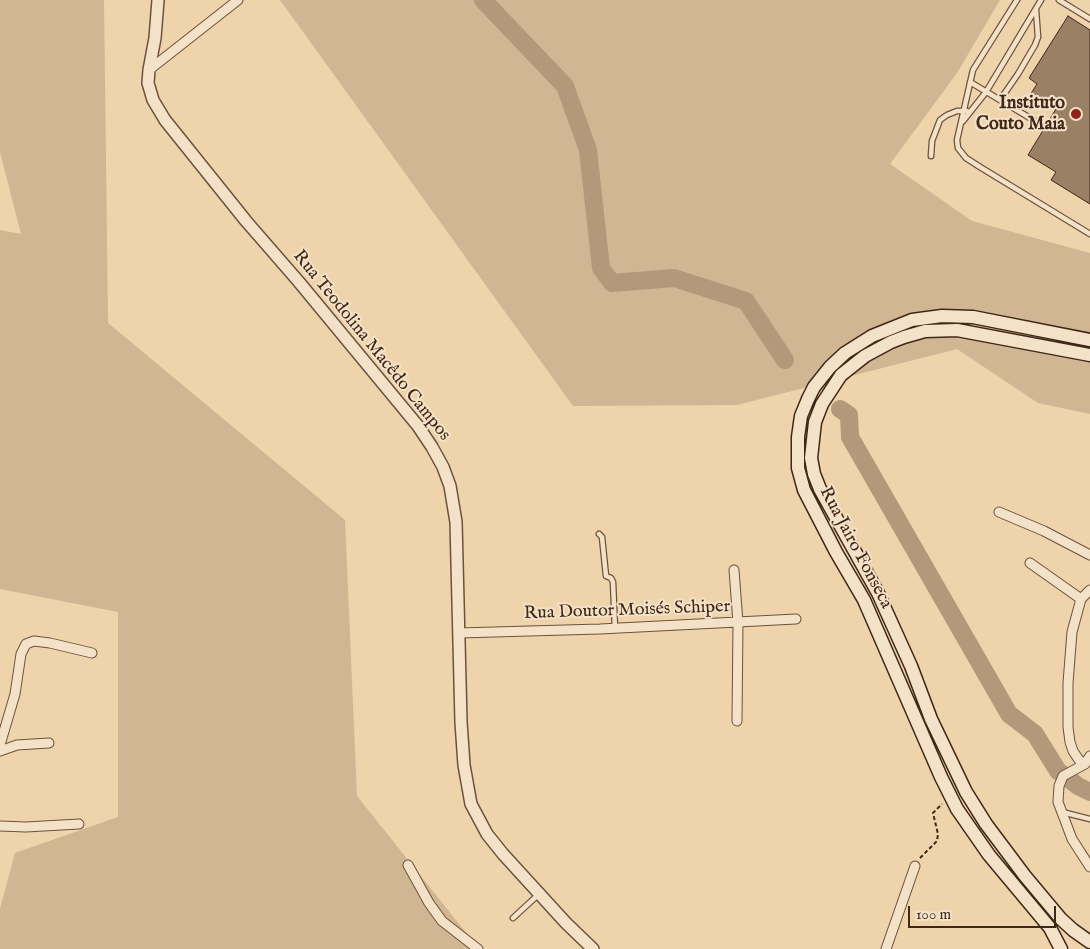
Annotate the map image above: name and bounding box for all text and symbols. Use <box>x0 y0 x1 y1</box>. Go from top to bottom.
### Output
place label: Instituto Couto Maia <box>976 93 1065 136</box>
marker: Instituto Couto Maia <box>1069 107 1083 121</box>
street label: Rua Teodolina Macêdo Campos <box>287 246 455 446</box>
street label: Rua Jairo Fonseca <box>814 483 896 613</box>
street label: Rua Doutor Moisés Schiper <box>524 597 730 625</box>
scale bar <box>910 896 1058 928</box>
text: 100 m <box>916 905 951 924</box>

